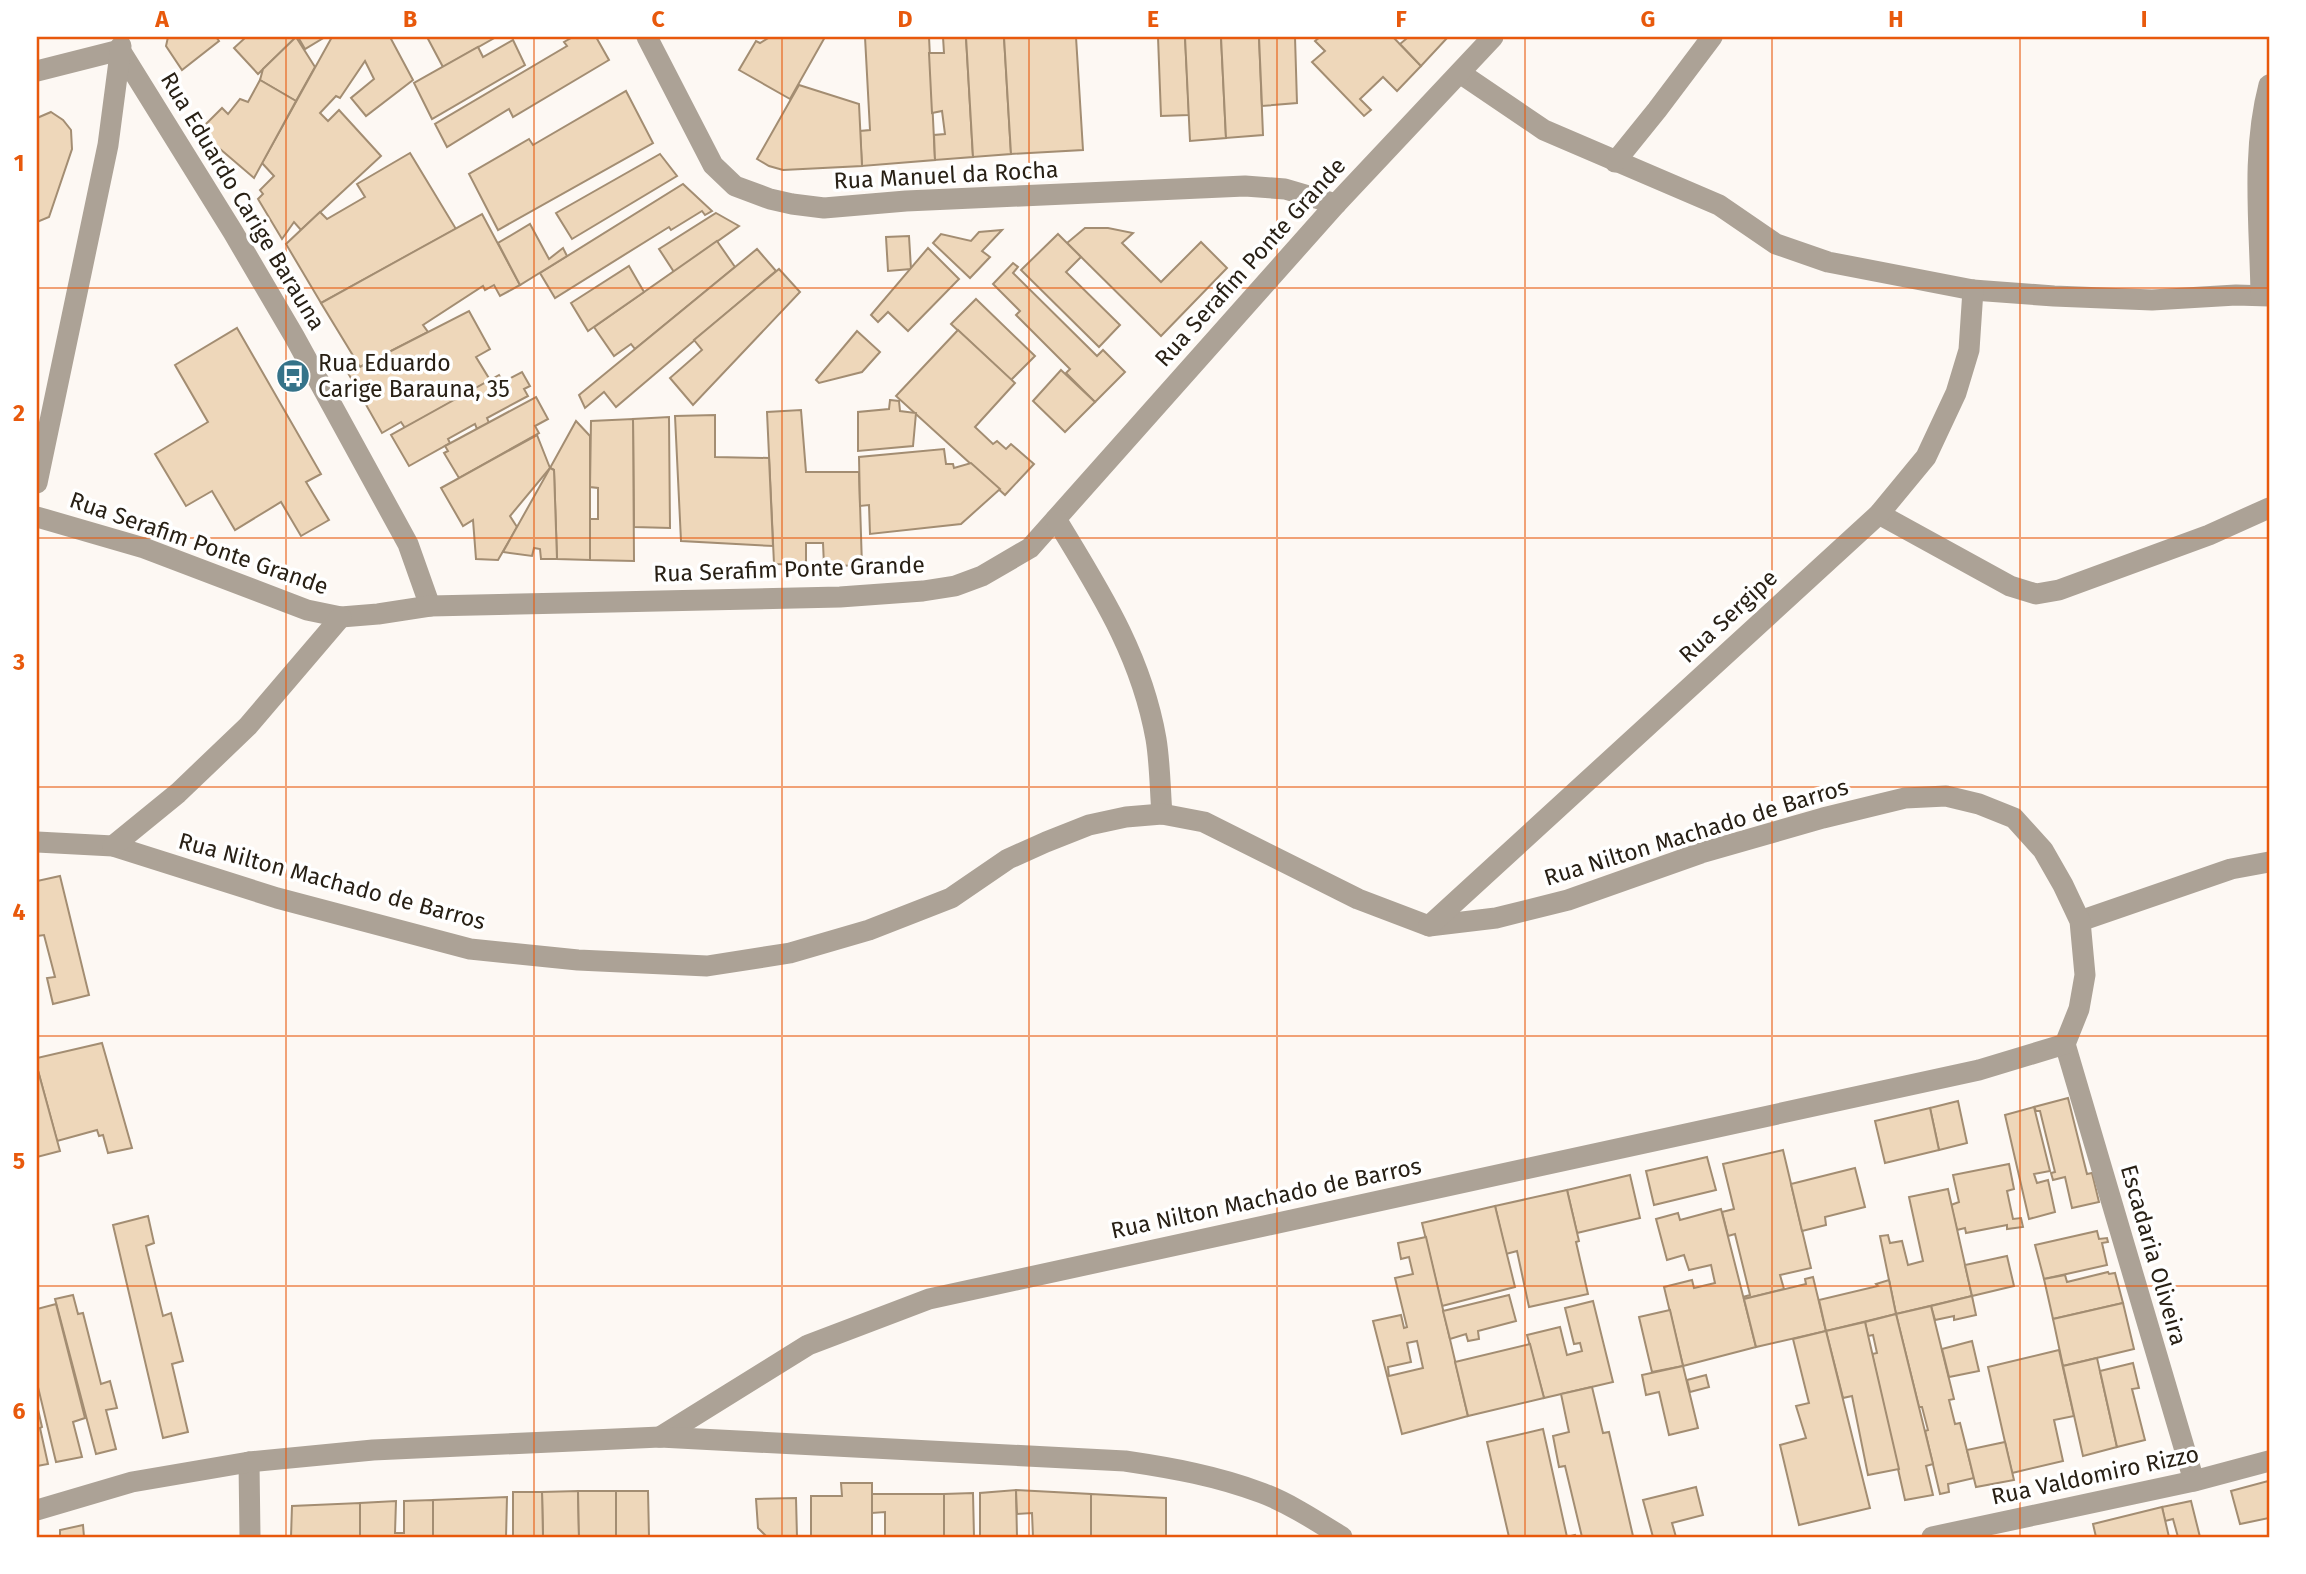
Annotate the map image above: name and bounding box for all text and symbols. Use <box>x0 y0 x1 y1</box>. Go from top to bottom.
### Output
text: A <box>154 5 169 33</box>
text: B <box>403 5 417 33</box>
text: C <box>651 5 665 33</box>
text: D <box>898 5 913 33</box>
text: E <box>1147 5 1159 33</box>
text: F <box>1395 5 1407 33</box>
text: G <box>1641 5 1655 33</box>
text: H <box>1888 5 1904 33</box>
text: I <box>2141 5 2147 33</box>
street label: Rua Eduardo Carige Barauna <box>155 67 331 335</box>
text: 1 <box>14 149 24 177</box>
street label: Rua Serafim Ponte Grande <box>1149 152 1351 372</box>
street label: Rua Manuel da Rocha <box>833 155 1059 195</box>
place label: Rua Eduardo Carige Barauna, 35 <box>318 349 510 403</box>
bus stop icon: Rua Eduardo Carige Barauna, 35 <box>274 357 312 395</box>
text: 2 <box>13 399 25 427</box>
street label: Rua Serafim Ponte Grande <box>66 486 332 600</box>
street label: Rua Serafim Ponte Grande <box>653 550 925 588</box>
street label: Rua Sergipe <box>1673 563 1783 669</box>
text: 3 <box>12 648 25 676</box>
street label: Rua Nilton Machado de Barros <box>1541 772 1851 892</box>
street label: Rua Nilton Machado de Barros <box>175 827 489 935</box>
text: 4 <box>13 898 26 926</box>
text: 5 <box>13 1147 25 1175</box>
street label: Rua Nilton Machado de Barros <box>1108 1151 1424 1245</box>
street label: Escadaria Oliveira <box>2115 1162 2193 1348</box>
text: 6 <box>13 1397 26 1425</box>
street label: Rua Valdomiro Rizzo <box>1989 1439 2201 1511</box>

